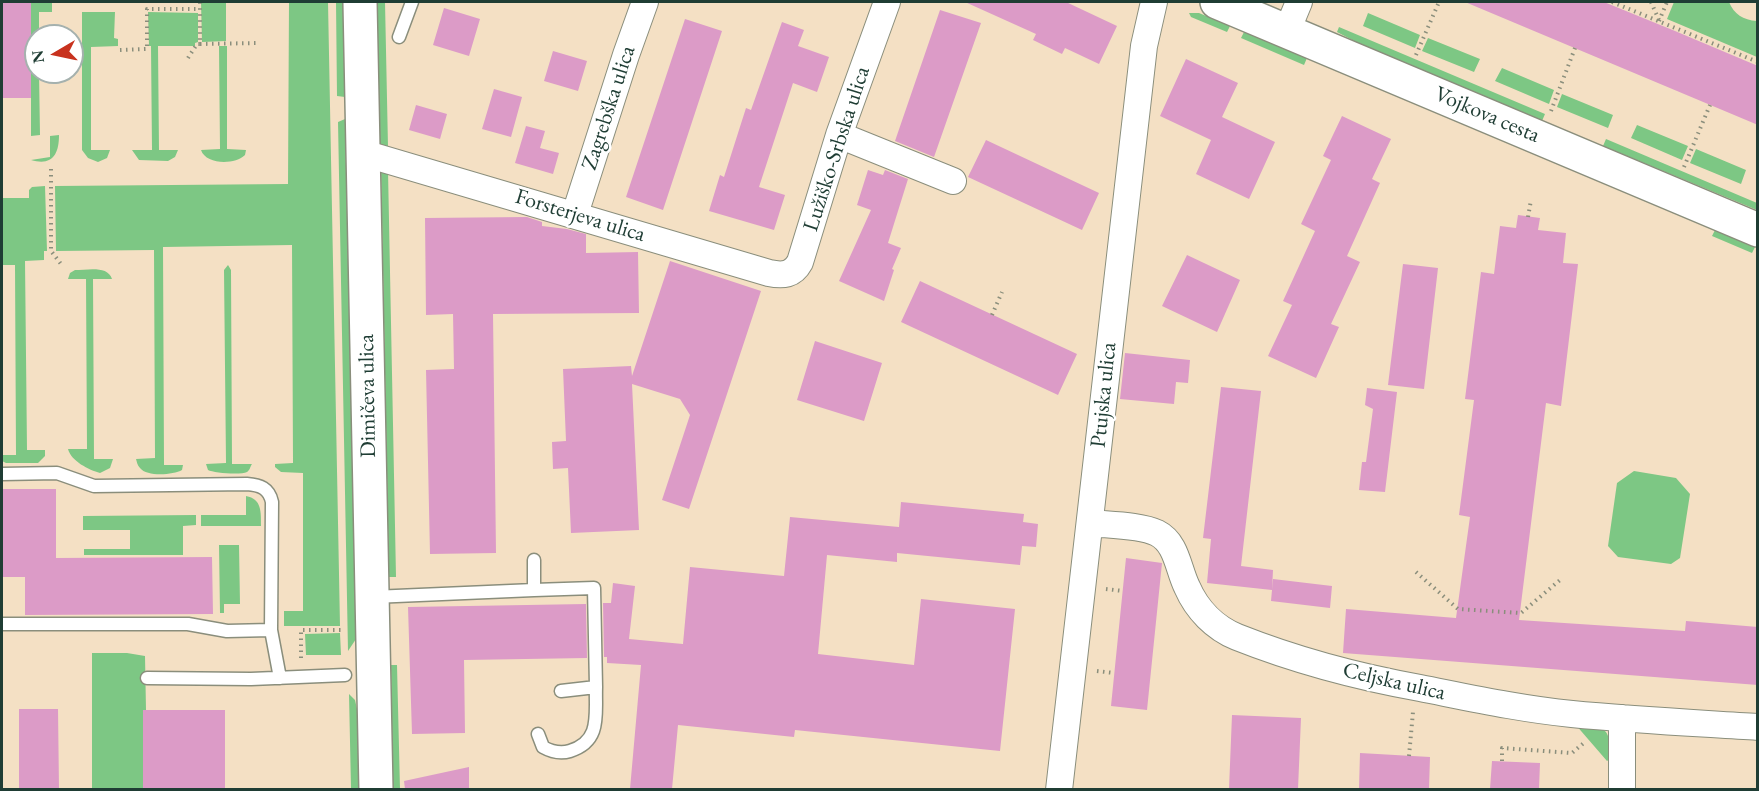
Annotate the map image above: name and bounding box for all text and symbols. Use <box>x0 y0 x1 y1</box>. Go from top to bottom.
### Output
north arrow <box>24 24 84 84</box>
street label: Zagrebška ulica <box>576 43 642 173</box>
text: N <box>26 49 49 65</box>
street label: Lužiško-Srbska ulica <box>798 63 876 235</box>
street label: Vojkova cesta <box>1430 81 1544 149</box>
street label: Forsterjeva ulica <box>512 184 648 248</box>
street label: Dimičeva ulica <box>354 334 382 458</box>
street label: Ptujska ulica <box>1085 341 1123 449</box>
street label: Celjska ulica <box>1340 657 1448 707</box>

